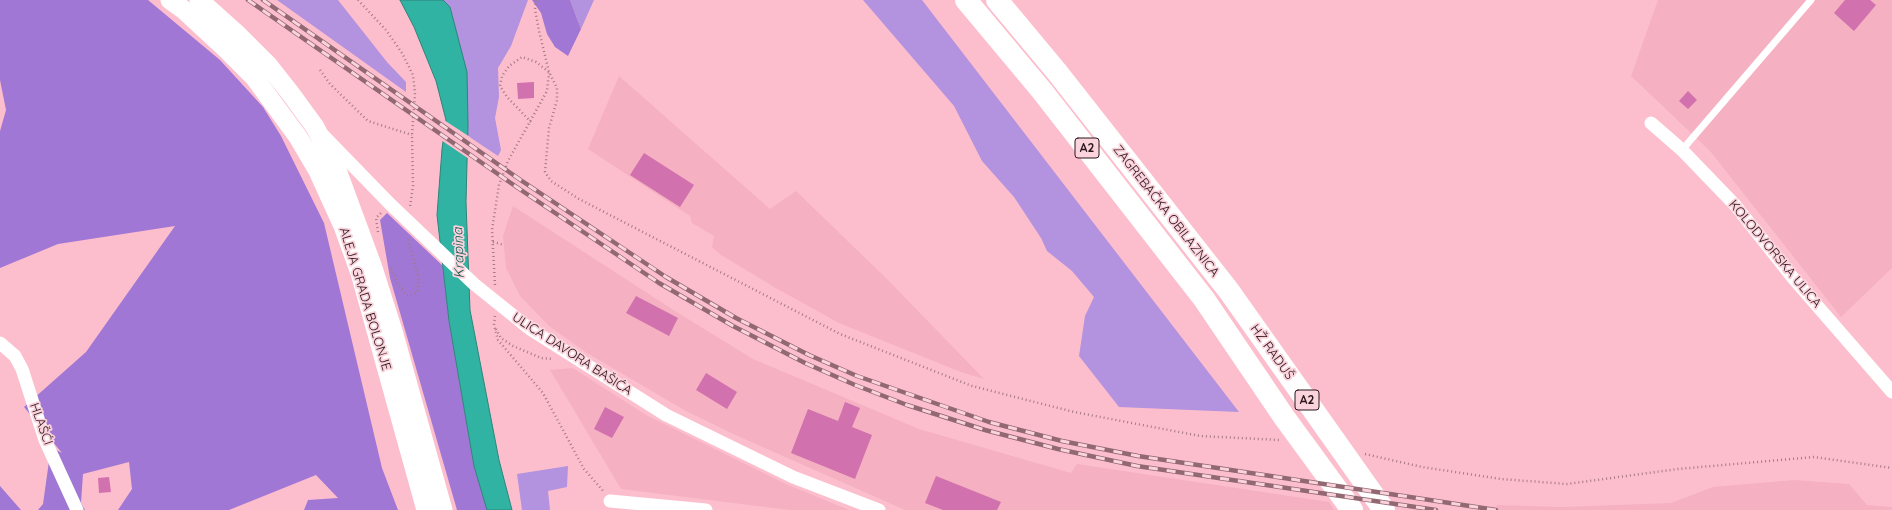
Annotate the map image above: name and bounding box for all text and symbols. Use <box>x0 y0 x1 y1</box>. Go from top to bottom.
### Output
road number: A2 <box>1075 138 1099 158</box>
street label: ZAGREBAČKA OBILAZNICA <box>1110 142 1222 280</box>
street label: KOLODVORSKA ULICA <box>1725 197 1825 311</box>
street label: ALEJA GRADA BOLONJE <box>336 226 394 372</box>
water label: Krapina <box>450 227 468 279</box>
street label: ULICA DAVORA BAŠIĆA <box>509 309 635 399</box>
street label: HŽ RADUŠ <box>1247 321 1297 383</box>
road number: A2 <box>1295 390 1319 410</box>
street label: HLAŠĆI <box>26 401 56 447</box>

